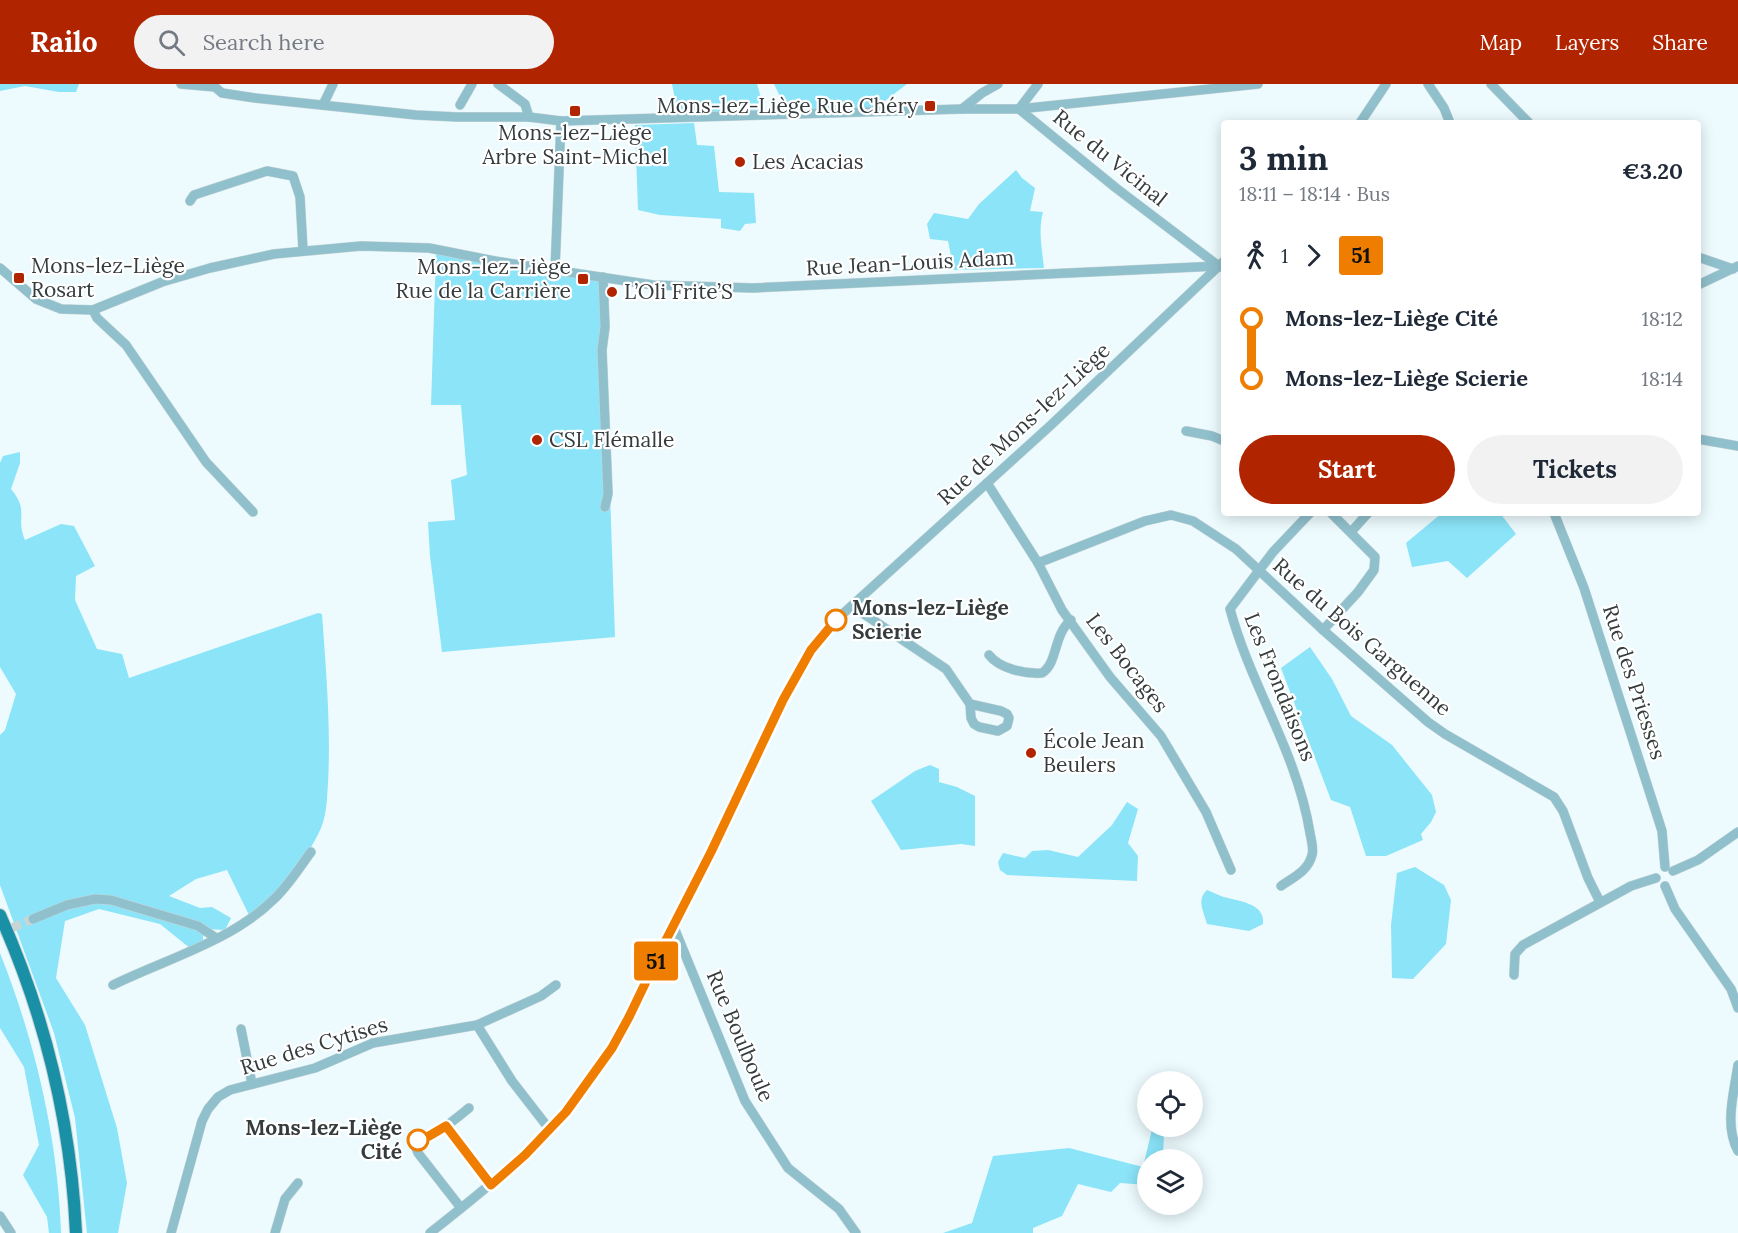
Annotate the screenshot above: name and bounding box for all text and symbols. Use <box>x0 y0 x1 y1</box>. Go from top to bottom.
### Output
search box <box>134 15 554 69</box>
text: Railo <box>30 24 98 60</box>
icon: search <box>155 26 188 59</box>
text: Search here <box>203 28 325 56</box>
text: Map <box>1479 29 1522 56</box>
text: Layers <box>1555 29 1619 56</box>
text: Share <box>1652 29 1708 56</box>
place label: Mons-lez-Liège Rue Chéry <box>657 92 918 119</box>
marker: Mons-lez-Liège Rue Chéry <box>923 99 937 113</box>
street label: Rue du Vicinal <box>1048 103 1173 212</box>
marker: Mons-lez-Liège Arbre Saint-Michel <box>568 104 582 118</box>
place label: Mons-lez-Liège Arbre Saint-Michel <box>481 119 668 170</box>
text: 3 min <box>1239 137 1328 179</box>
place label: Les Acacias <box>752 148 864 175</box>
marker: Les Acacias <box>733 155 747 169</box>
text: €3.20 <box>1622 157 1683 185</box>
text: 18:11 – 18:14 · Bus <box>1239 181 1390 206</box>
icon: walk <box>1239 239 1272 272</box>
icon: forward <box>1297 239 1330 272</box>
text: 51 <box>1351 242 1371 269</box>
text: 1 <box>1281 243 1288 268</box>
street label: Rue Jean-Louis Adam <box>805 244 1015 281</box>
place label: Mons-lez-Liège Rosart <box>31 252 185 303</box>
place label: Mons-lez-Liège Rue de la Carrière <box>396 253 571 304</box>
marker: Mons-lez-Liège Rosart <box>12 271 26 285</box>
marker: Mons-lez-Liège Rue de la Carrière <box>576 272 590 286</box>
place label: L’Oli Frite’S <box>624 278 733 305</box>
marker: L’Oli Frite’S <box>605 285 619 299</box>
text: Mons-lez-Liège Cité <box>1285 304 1498 332</box>
text: 18:12 <box>1641 306 1683 331</box>
street label: Rue de Mons-lez-Liège <box>932 337 1116 511</box>
text: Mons-lez-Liège Scierie <box>1285 364 1528 392</box>
text: 18:14 <box>1641 366 1683 391</box>
place label: CSL Flémalle <box>549 426 674 453</box>
marker: CSL Flémalle <box>530 433 544 447</box>
button: Start <box>1239 435 1455 504</box>
button: Tickets <box>1467 435 1683 504</box>
street label: Rue du Bois Garguenne <box>1267 552 1457 722</box>
place label: Mons-lez-Liège Scierie <box>852 594 1009 645</box>
street label: Rue des Priesses <box>1597 601 1672 763</box>
street label: Les Bocages <box>1080 608 1175 718</box>
marker: Mons-lez-Liège Scierie <box>825 609 847 631</box>
street label: Les Frondaisons <box>1238 609 1323 765</box>
place label: École Jean Beulers <box>1043 727 1145 778</box>
marker: École Jean Beulers <box>1024 746 1038 760</box>
line badge: 51 <box>629 942 683 980</box>
text: 51 <box>646 948 666 975</box>
street label: Rue Boulboule <box>701 966 780 1106</box>
street label: Rue des Cytises <box>237 1010 391 1081</box>
map controls <box>1137 1071 1203 1215</box>
button: locate <box>1137 1071 1203 1137</box>
place label: Mons-lez-Liège Cité <box>245 1114 402 1165</box>
marker: Mons-lez-Liège Cité <box>407 1129 429 1151</box>
button: layers <box>1137 1149 1203 1215</box>

